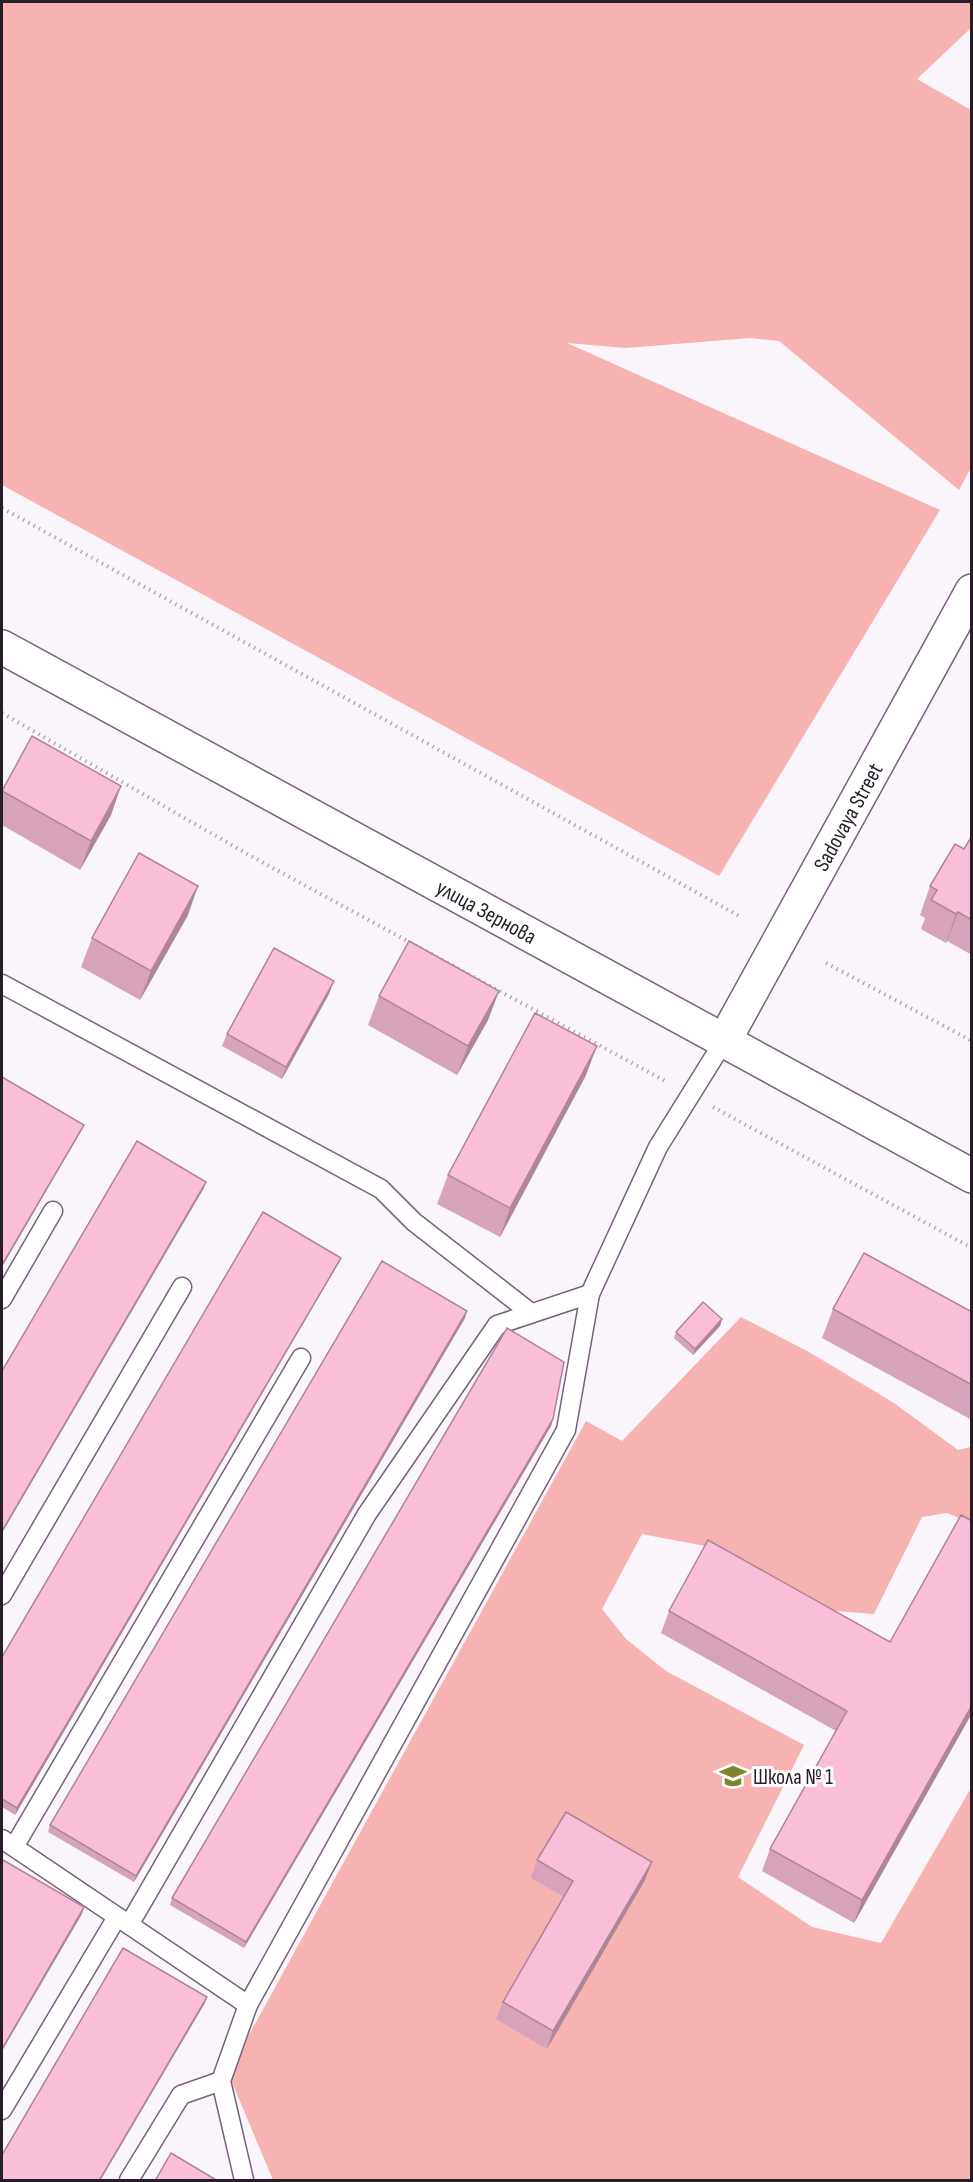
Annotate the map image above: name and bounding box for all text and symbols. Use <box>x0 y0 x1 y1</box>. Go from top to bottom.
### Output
street label: Sadovaya Street <box>808 759 890 876</box>
street label: улица Зернова <box>431 874 541 951</box>
school or university icon: Школа № 1 <box>718 1761 748 1791</box>
place label: Школа № 1 <box>753 1764 833 1791</box>

